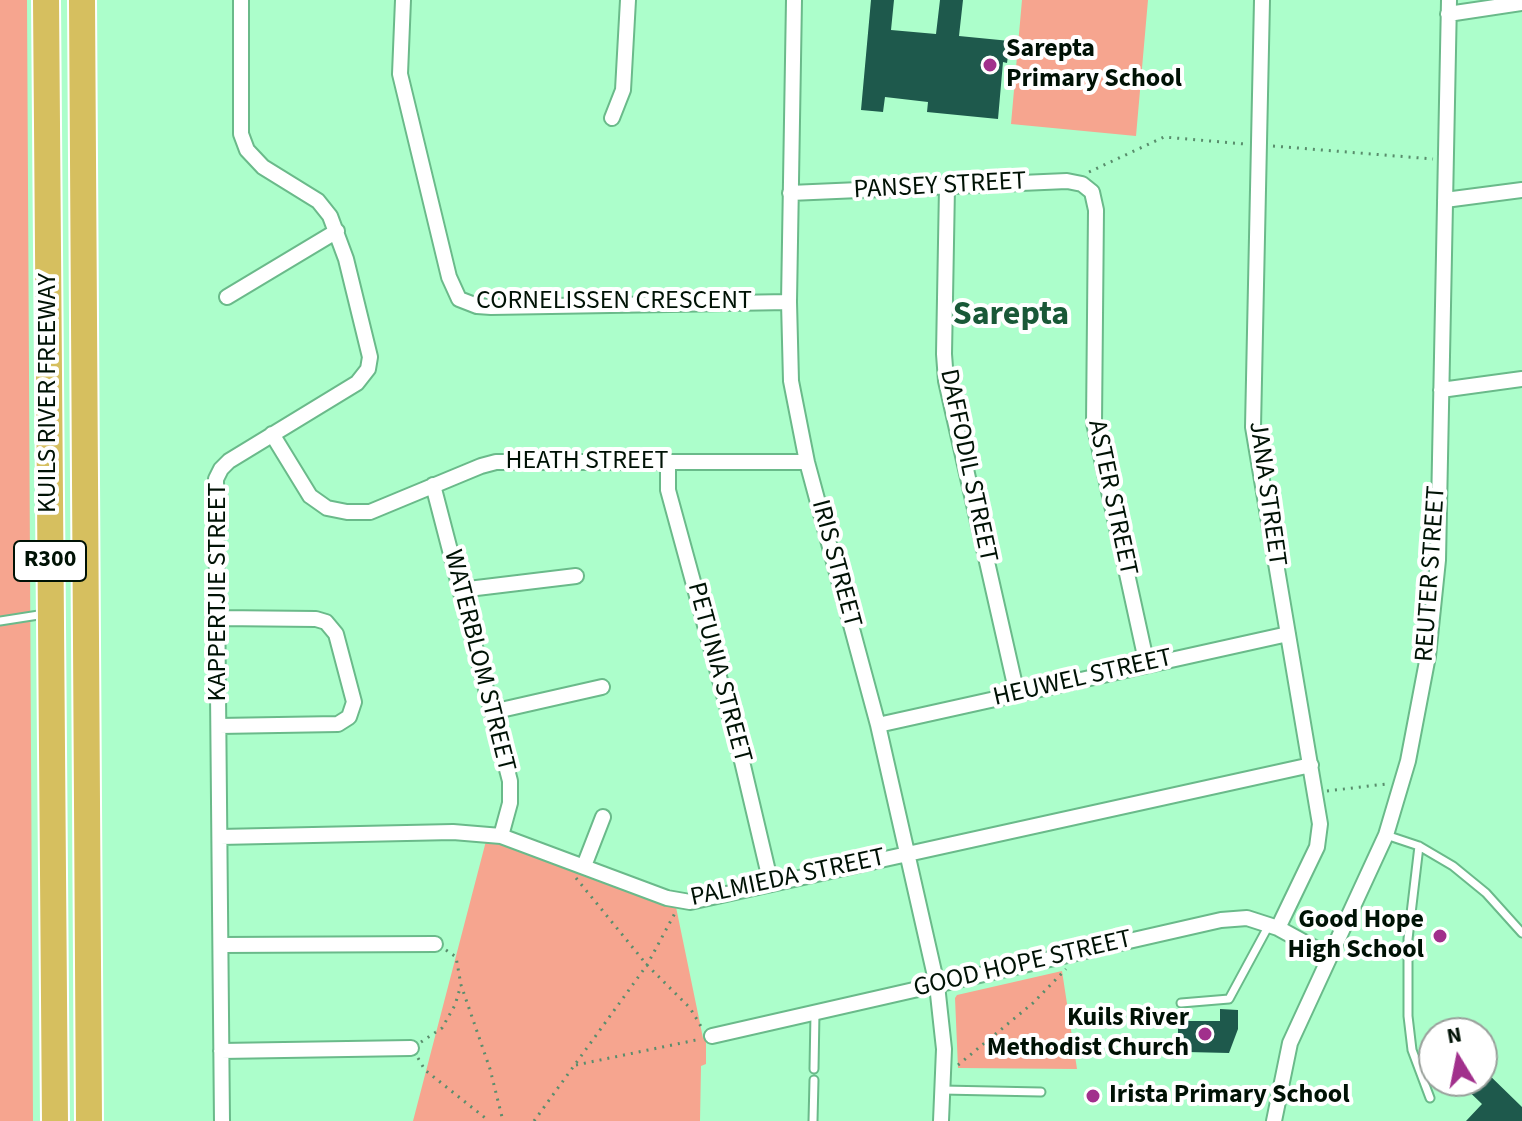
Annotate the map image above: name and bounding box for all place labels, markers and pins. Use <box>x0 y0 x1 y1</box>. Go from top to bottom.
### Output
place label: Sarepta Primary School <box>1006 34 1182 96</box>
marker: Sarepta Primary School <box>981 56 999 74</box>
place label: Good Hope High School <box>1288 905 1424 966</box>
marker: Good Hope High School <box>1431 927 1449 945</box>
place label: Kuils River Methodist Church <box>987 1003 1189 1064</box>
marker: Kuils River Methodist Church <box>1196 1025 1214 1043</box>
place label: Irista Primary School <box>1109 1080 1350 1112</box>
marker: Irista Primary School <box>1084 1087 1102 1105</box>

